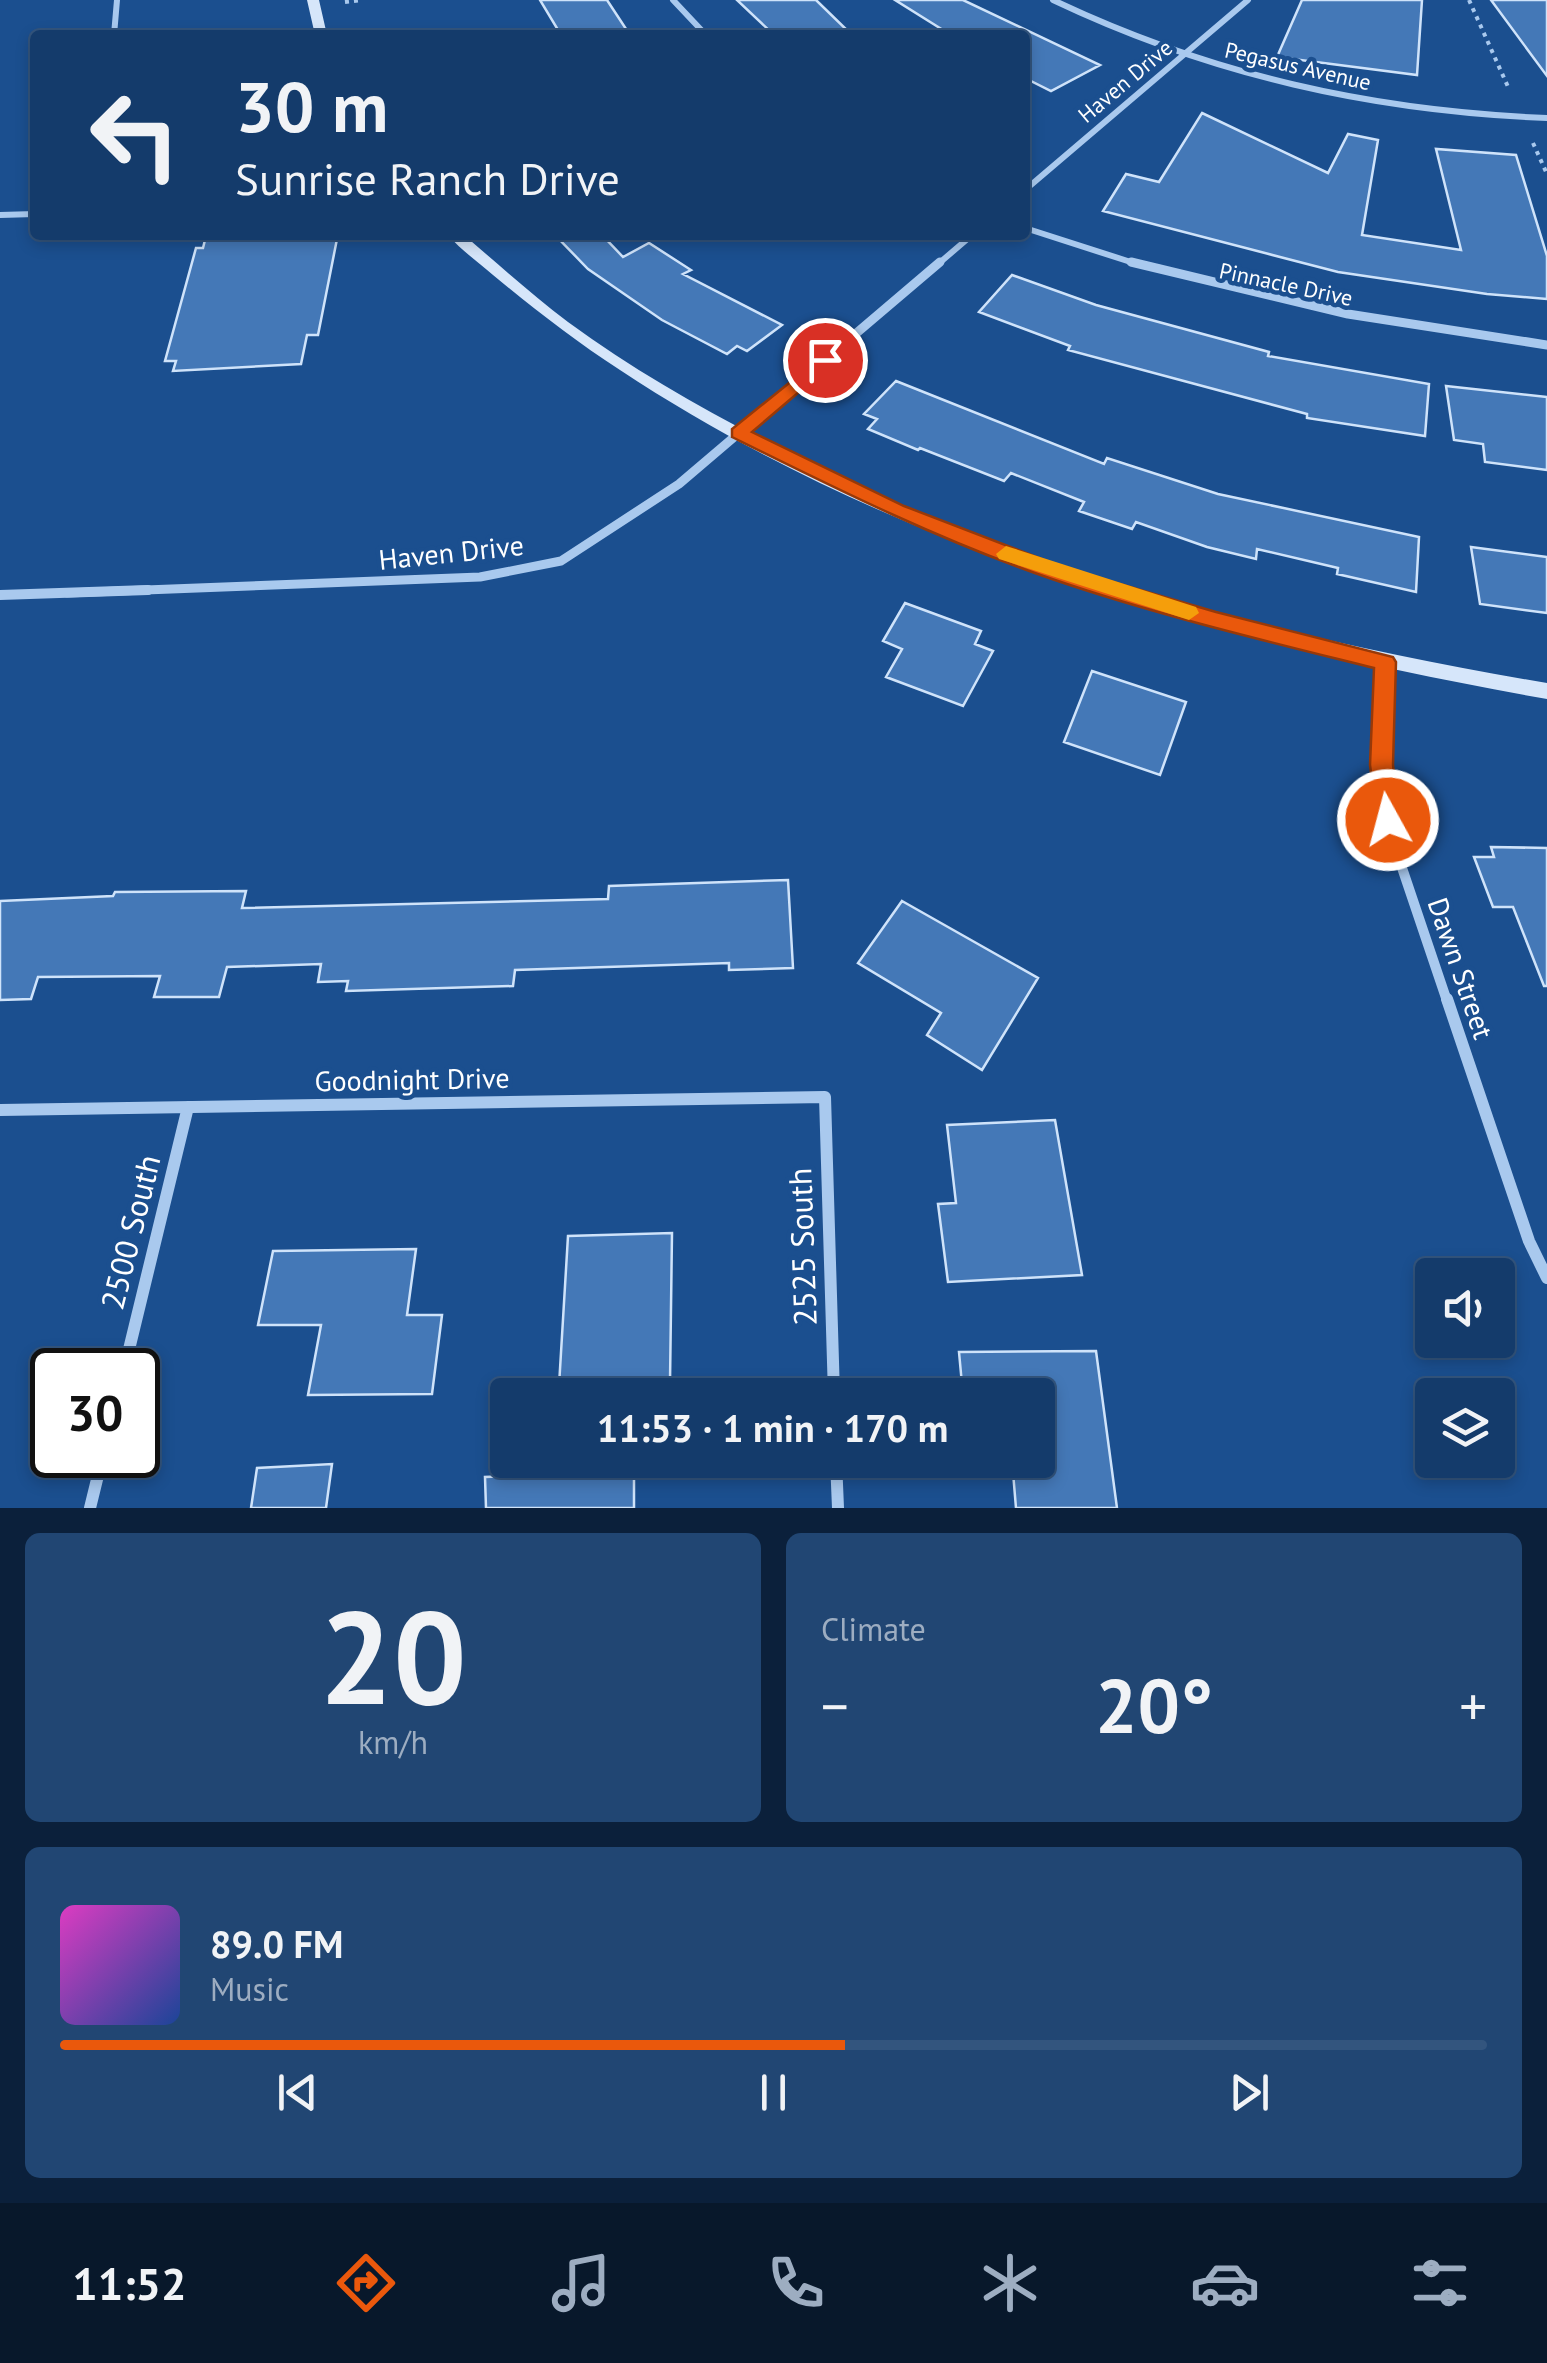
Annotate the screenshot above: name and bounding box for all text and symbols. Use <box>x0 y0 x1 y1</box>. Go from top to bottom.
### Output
street label: Haven Drive <box>1072 33 1178 129</box>
street label: Pegasus Avenue <box>1222 36 1374 96</box>
text: 30 m <box>235 61 388 151</box>
icon: left <box>70 70 200 200</box>
text: Sunrise Ranch Drive <box>235 149 620 207</box>
street label: Pinnacle Drive <box>1217 256 1355 312</box>
pin <box>783 318 868 403</box>
icon: arrive <box>798 333 853 388</box>
street label: Haven Drive <box>377 526 525 578</box>
position arrow <box>1336 768 1440 872</box>
street label: Dawn Street <box>1420 892 1503 1044</box>
street label: Goodnight Drive <box>314 1059 510 1099</box>
street label: 2500 South <box>91 1150 169 1314</box>
street label: 2525 South <box>778 1167 826 1327</box>
map controls <box>1415 1258 1515 1478</box>
button: sound <box>1415 1258 1515 1358</box>
speed limit sign: 30 <box>30 1348 160 1478</box>
button: layers <box>1415 1378 1515 1478</box>
text: 11:53 · 1 min · 170 m <box>597 1403 948 1452</box>
text: 20 <box>319 1572 467 1740</box>
text: Climate <box>821 1608 926 1650</box>
text: 20° <box>1095 1657 1213 1754</box>
text: − <box>821 1670 849 1741</box>
text: + <box>1459 1670 1487 1741</box>
text: km/h <box>358 1721 428 1763</box>
text: 89.0 FM <box>210 1919 343 1968</box>
text: Music <box>210 1968 289 2010</box>
icon: previous <box>270 2065 325 2120</box>
icon: pause <box>746 2065 801 2120</box>
icon: next <box>1222 2065 1277 2120</box>
icon: directions <box>331 2248 401 2318</box>
icon: music <box>546 2248 616 2318</box>
icon: phone <box>761 2248 831 2318</box>
icon: climate <box>975 2248 1045 2318</box>
icon: car <box>1190 2248 1260 2318</box>
icon: filters <box>1405 2248 1475 2318</box>
text: 11:52 <box>72 2254 187 2312</box>

